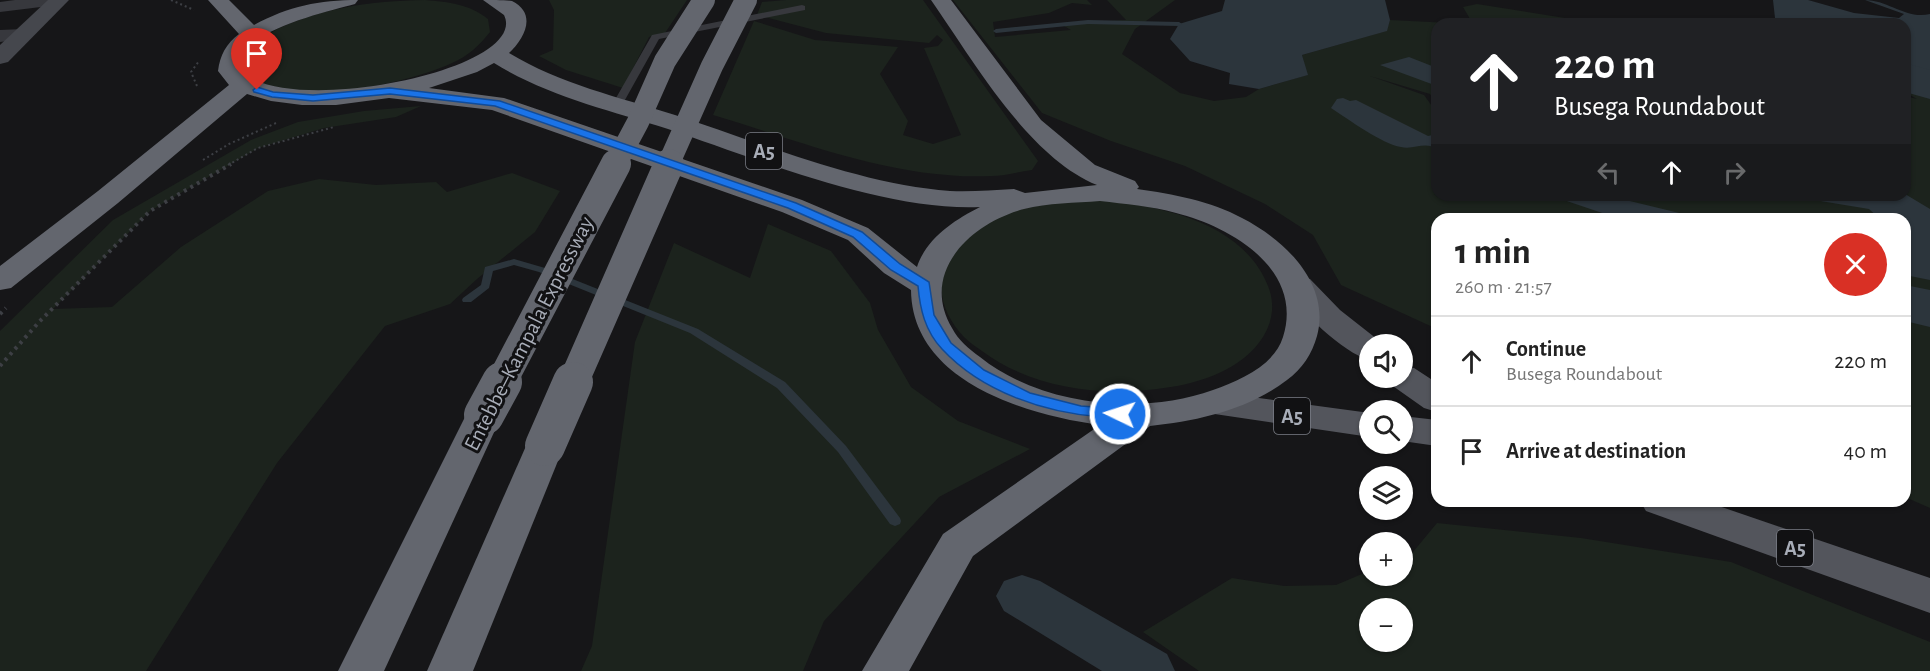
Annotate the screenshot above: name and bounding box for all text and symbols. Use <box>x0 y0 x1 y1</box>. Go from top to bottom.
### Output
pin <box>231 28 282 90</box>
icon: arrive <box>240 37 273 70</box>
icon: ahead <box>1455 42 1533 120</box>
text: 220 m <box>1554 44 1656 86</box>
text: Busega Roundabout <box>1554 93 1765 120</box>
road number: A5 <box>746 133 782 169</box>
icon: left <box>1592 156 1625 189</box>
icon: ahead <box>1655 156 1688 189</box>
icon: right <box>1718 156 1751 189</box>
street label: Entebbe–Kampala Expressway <box>460 212 598 454</box>
button: close <box>1824 233 1887 296</box>
text: 1 min <box>1455 234 1531 270</box>
text: 260 m · 21:57 <box>1455 277 1552 297</box>
map controls <box>1359 334 1413 652</box>
button: sound <box>1359 334 1413 388</box>
text: Continue <box>1506 338 1586 360</box>
icon: ahead <box>1455 345 1488 378</box>
text: 220 m <box>1834 350 1887 372</box>
text: Busega Roundabout <box>1506 364 1662 384</box>
position arrow <box>1088 382 1152 446</box>
road number: A5 <box>1274 398 1310 434</box>
button: search <box>1359 400 1413 454</box>
icon: arrive <box>1455 435 1488 468</box>
text: Arrive at destination <box>1506 440 1686 462</box>
text: 40 m <box>1844 440 1887 462</box>
button: layers <box>1359 466 1413 520</box>
road number: A5 <box>1777 530 1813 566</box>
button: + <box>1359 532 1413 586</box>
button: − <box>1359 598 1413 652</box>

